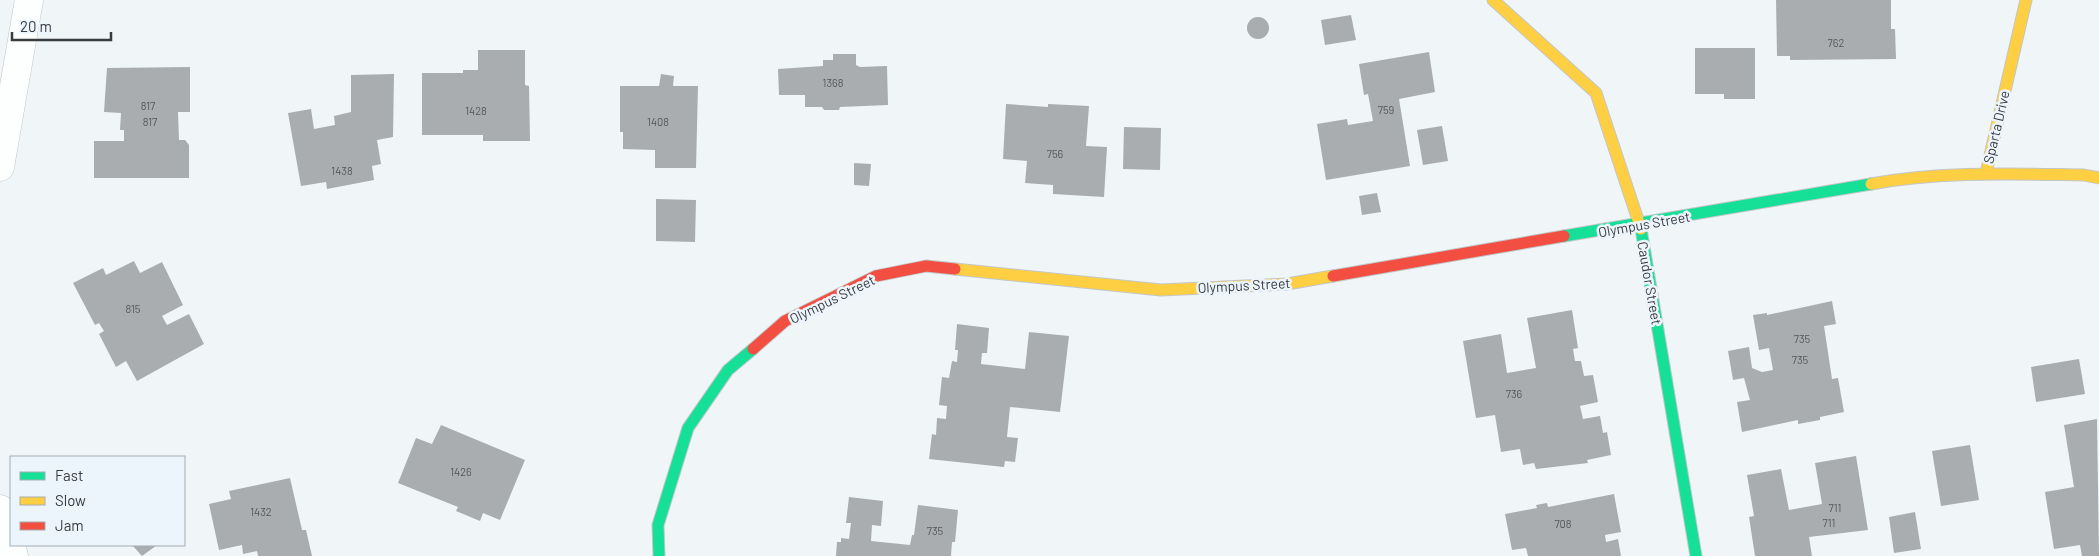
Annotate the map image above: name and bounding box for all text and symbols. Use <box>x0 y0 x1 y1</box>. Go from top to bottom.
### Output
scale bar <box>12 10 111 42</box>
text: 20 m <box>20 17 52 35</box>
house number: 762 <box>1828 36 1844 49</box>
house number: 1368 <box>823 76 844 89</box>
street label: Sparta Drive <box>1979 89 2013 165</box>
house number: 817 <box>141 99 155 112</box>
house number: 759 <box>1378 103 1395 116</box>
house number: 1428 <box>465 104 487 117</box>
house number: 817 <box>143 115 157 128</box>
house number: 1408 <box>647 115 669 128</box>
house number: 756 <box>1047 147 1064 160</box>
house number: 1438 <box>331 164 353 177</box>
street label: Olympus Street <box>1597 208 1691 240</box>
street label: Caudor Street <box>1634 240 1666 326</box>
street label: Olympus Street <box>787 271 877 327</box>
street label: Olympus Street <box>1197 274 1291 296</box>
house number: 815 <box>126 302 141 315</box>
house number: 735 <box>1794 332 1811 345</box>
house number: 735 <box>1792 353 1809 366</box>
house number: 736 <box>1506 387 1523 400</box>
legend <box>10 456 185 546</box>
house number: 1426 <box>450 465 472 478</box>
text: Fast <box>55 466 83 484</box>
text: Slow <box>55 491 86 509</box>
house number: 711 <box>1829 501 1841 514</box>
house number: 1432 <box>250 505 272 518</box>
text: Jam <box>55 516 84 534</box>
house number: 711 <box>1823 516 1835 529</box>
house number: 708 <box>1554 517 1572 530</box>
house number: 735 <box>927 524 944 537</box>

